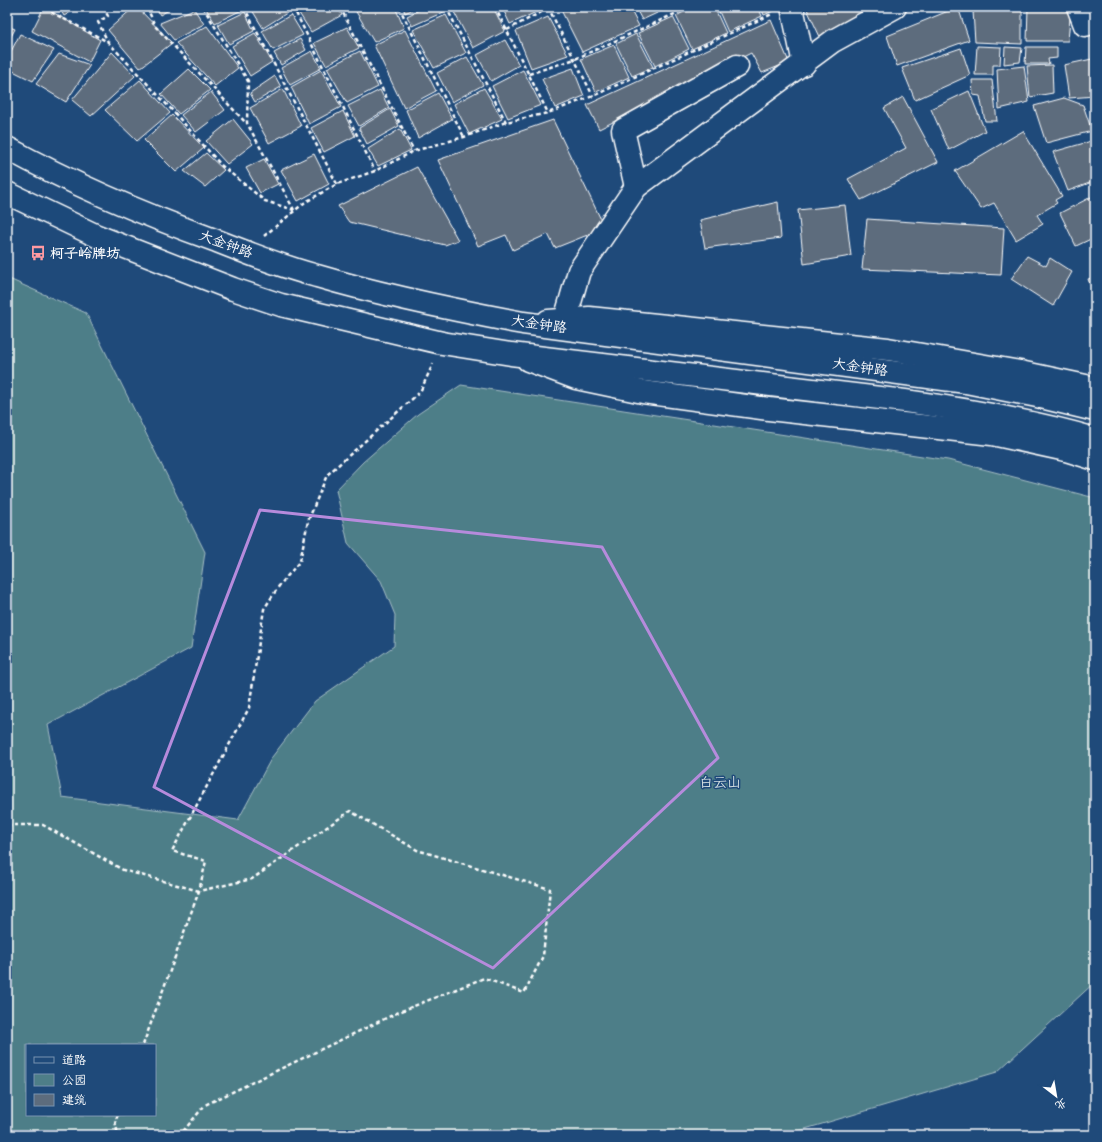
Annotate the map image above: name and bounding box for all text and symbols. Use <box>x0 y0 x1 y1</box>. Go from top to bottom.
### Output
street label: 大金钟路 <box>197 226 255 262</box>
bus stop icon: 柯子岭牌坊 <box>29 244 47 262</box>
place label: 柯子岭牌坊 <box>50 245 120 262</box>
street label: 大金钟路 <box>510 312 568 336</box>
street label: 大金钟路 <box>831 355 889 379</box>
park label: 白云山 <box>699 774 741 791</box>
legend <box>26 1044 156 1116</box>
text: 道路 <box>62 1053 86 1068</box>
text: 公园 <box>62 1073 86 1088</box>
north arrow <box>1036 1076 1076 1116</box>
text: 建筑 <box>62 1093 86 1108</box>
text: 北 <box>1053 1096 1069 1113</box>

